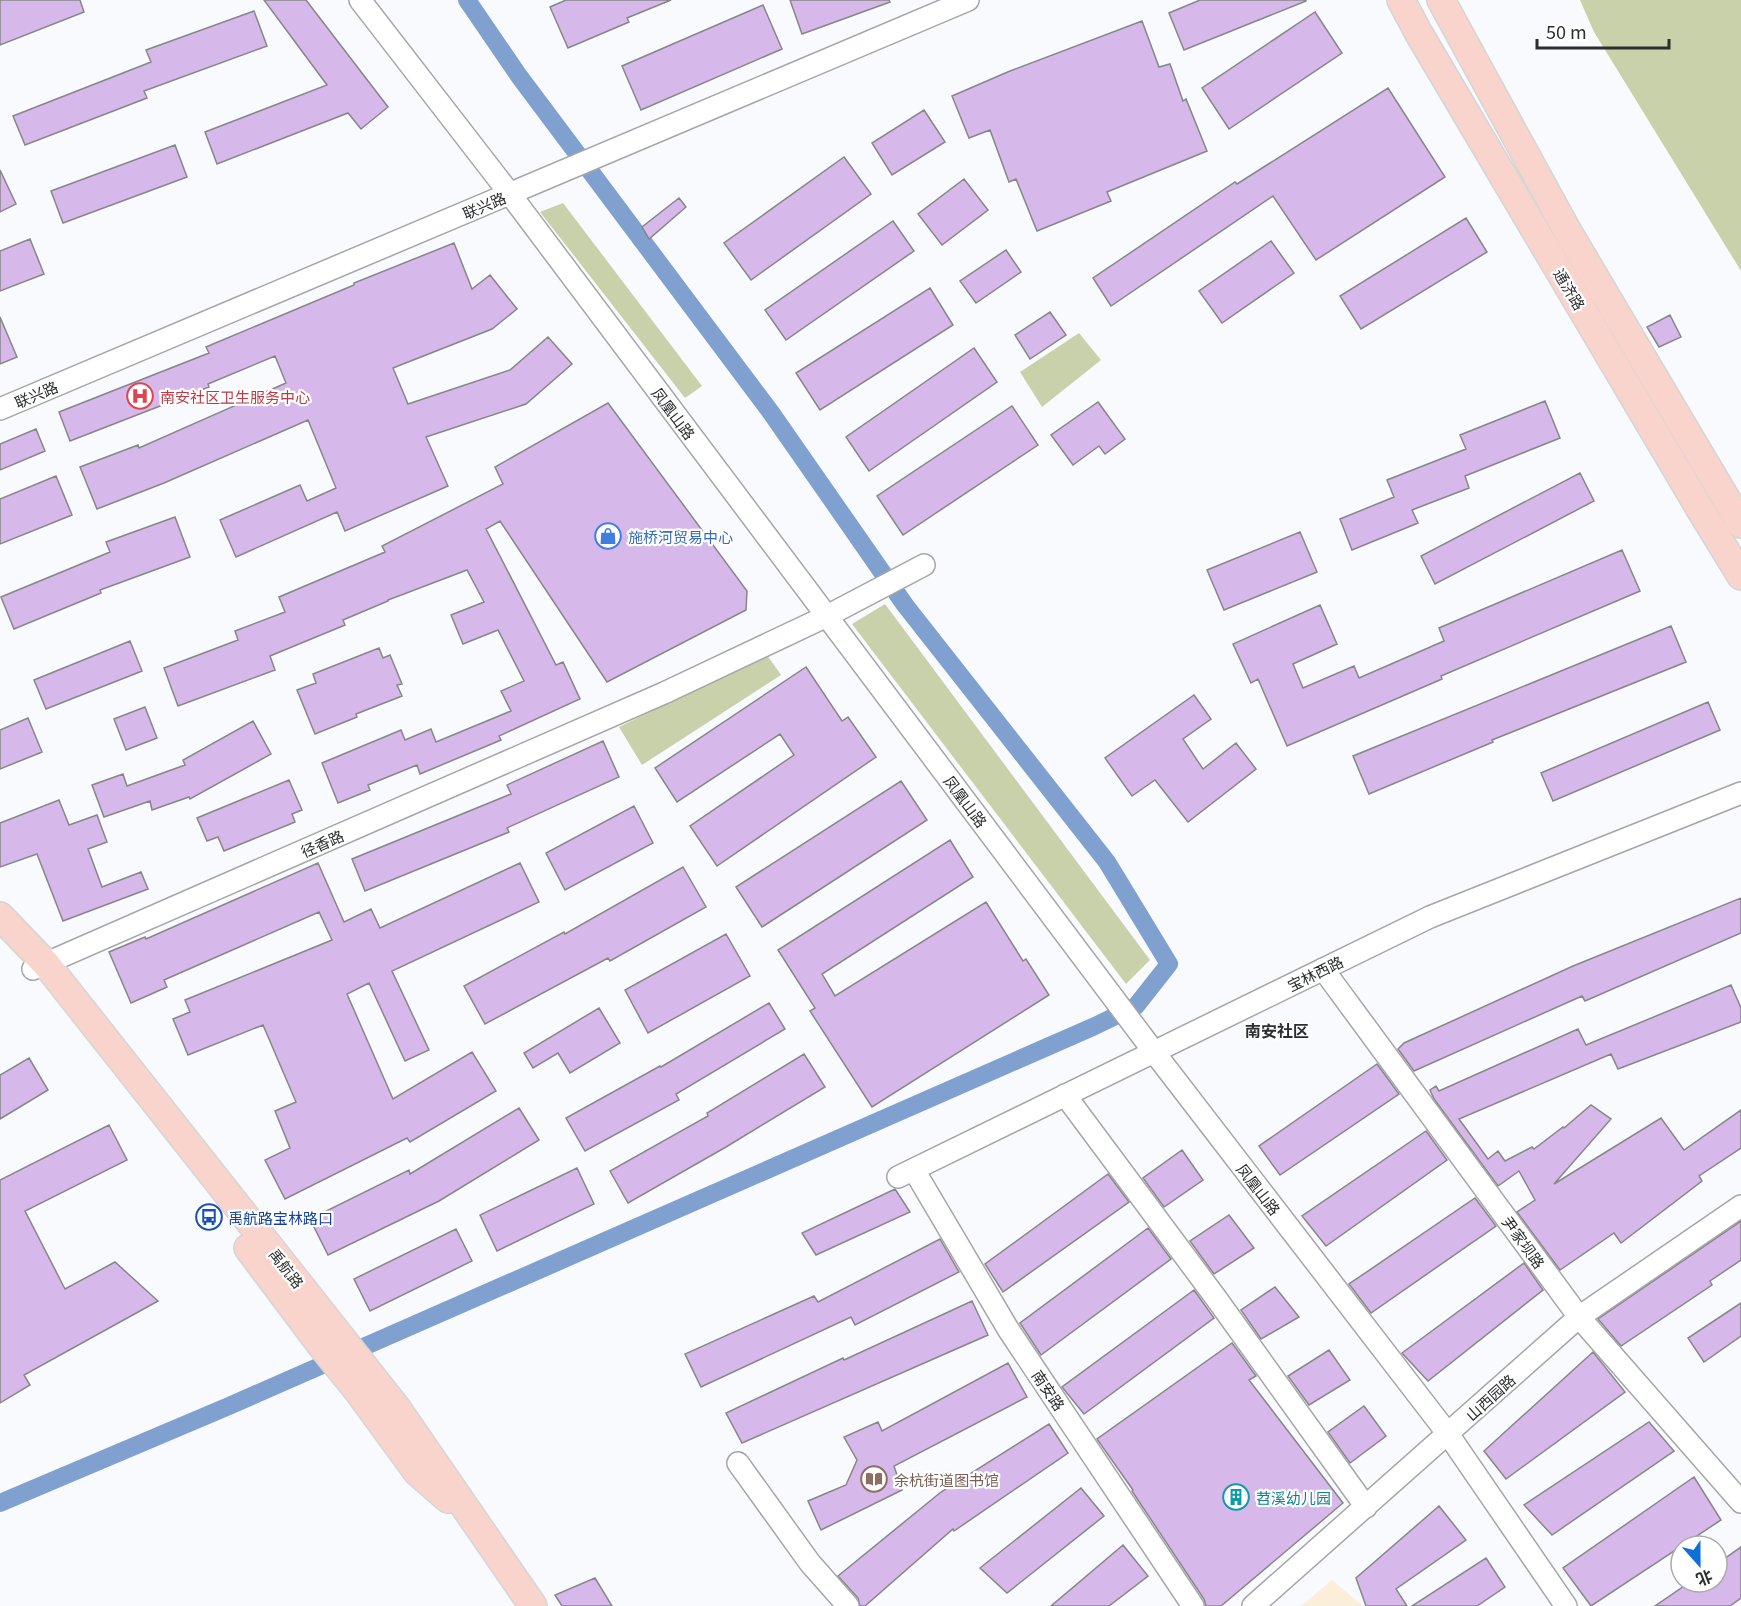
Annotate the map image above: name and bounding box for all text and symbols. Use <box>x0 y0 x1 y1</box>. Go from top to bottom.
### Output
scale bar <box>1537 12 1669 50</box>
text: 50 m <box>1546 18 1587 44</box>
street label: 联兴路 <box>459 187 509 223</box>
street label: 通济路 <box>1549 264 1591 314</box>
street label: 联兴路 <box>11 376 61 412</box>
hospital icon: 南安社区卫生服务中心 <box>125 381 155 411</box>
street label: 凤凰山路 <box>648 383 700 443</box>
place label: 南安社区卫生服务中心 <box>160 386 310 407</box>
shop icon: 施桥河贸易中心 <box>593 521 623 551</box>
place label: 施桥河贸易中心 <box>628 526 733 547</box>
street label: 凤凰山路 <box>940 771 992 831</box>
street label: 径香路 <box>297 824 347 862</box>
street label: 宝林西路 <box>1283 950 1347 996</box>
district label: 南安社区 <box>1245 1018 1309 1042</box>
street label: 凤凰山路 <box>1232 1159 1286 1219</box>
bus stop icon: 禹航路宝林路口 <box>194 1202 224 1232</box>
place label: 禹航路宝林路口 <box>228 1207 333 1228</box>
street label: 尹家坝路 <box>1498 1212 1550 1272</box>
street label: 禹航路 <box>265 1244 309 1292</box>
street label: 南安路 <box>1028 1365 1070 1415</box>
street label: 山西园路 <box>1461 1369 1519 1425</box>
library icon: 余杭街道图书馆 <box>859 1464 889 1494</box>
place label: 余杭街道图书馆 <box>894 1469 999 1490</box>
building icon: 苕溪幼儿园 <box>1221 1482 1251 1512</box>
place label: 苕溪幼儿园 <box>1256 1487 1331 1508</box>
north arrow <box>1669 1534 1729 1594</box>
text: 北 <box>1693 1565 1717 1593</box>

